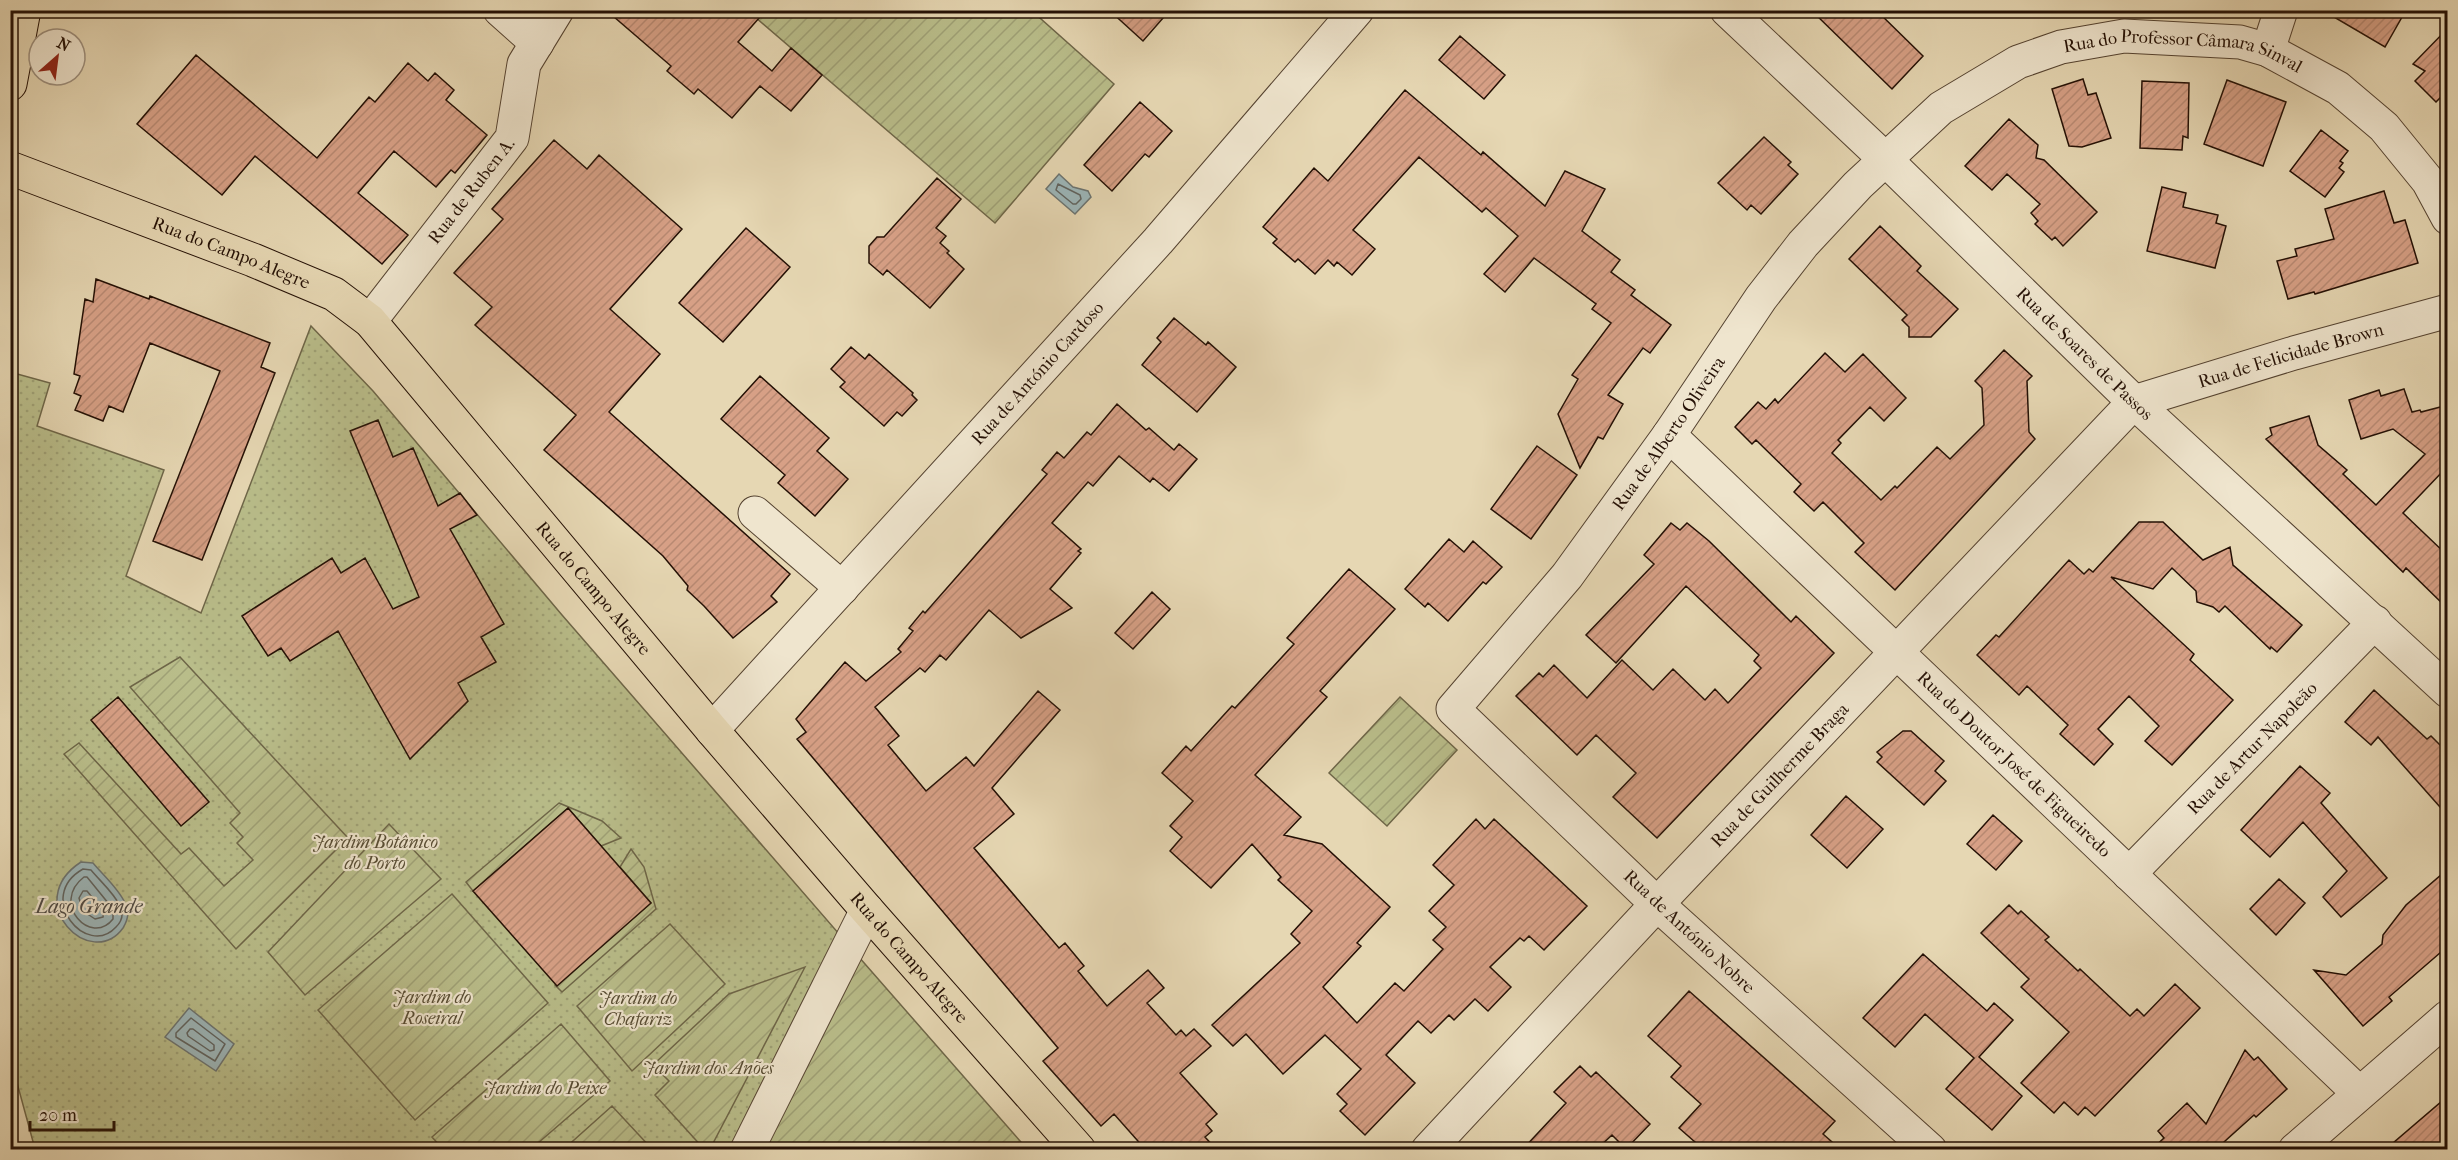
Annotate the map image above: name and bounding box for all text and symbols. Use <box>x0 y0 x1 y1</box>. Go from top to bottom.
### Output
street label: Rua do Professor Câmara Sinval <box>2062 25 2306 77</box>
north arrow <box>27 27 87 87</box>
text: N <box>54 33 74 56</box>
street label: Rua de Ruben A. <box>423 133 519 248</box>
street label: Rua do Campo Alegre <box>149 212 313 293</box>
street label: Rua de Soares de Passos <box>2012 283 2158 425</box>
street label: Rua de António Cardoso <box>967 297 1108 449</box>
street label: Rua de Felicidade Brown <box>2195 318 2386 392</box>
street label: Rua de Alberto Oliveira <box>1608 352 1730 514</box>
street label: Rua do Campo Alegre <box>532 517 655 659</box>
street label: Rua do Doutor José de Figueiredo <box>1913 667 2116 862</box>
street label: Rua de Artur Napoleão <box>2183 677 2321 819</box>
street label: Rua de Guilherme Braga <box>1706 698 1853 851</box>
park label: Jardim Botânico do Porto <box>312 832 438 874</box>
street label: Rua de António Nobre <box>1619 866 1759 998</box>
street label: Rua do Campo Alegre <box>846 888 973 1028</box>
water label: Lago Grande <box>33 895 143 918</box>
park label: Jardim do Roseiral <box>393 987 471 1029</box>
park label: Jardim do Chafariz <box>599 988 677 1030</box>
park label: Jardim dos Anões <box>642 1058 774 1079</box>
park label: Jardim do Peixe <box>483 1078 607 1099</box>
scale bar <box>30 1094 114 1132</box>
text: 20 m <box>39 1105 77 1126</box>

